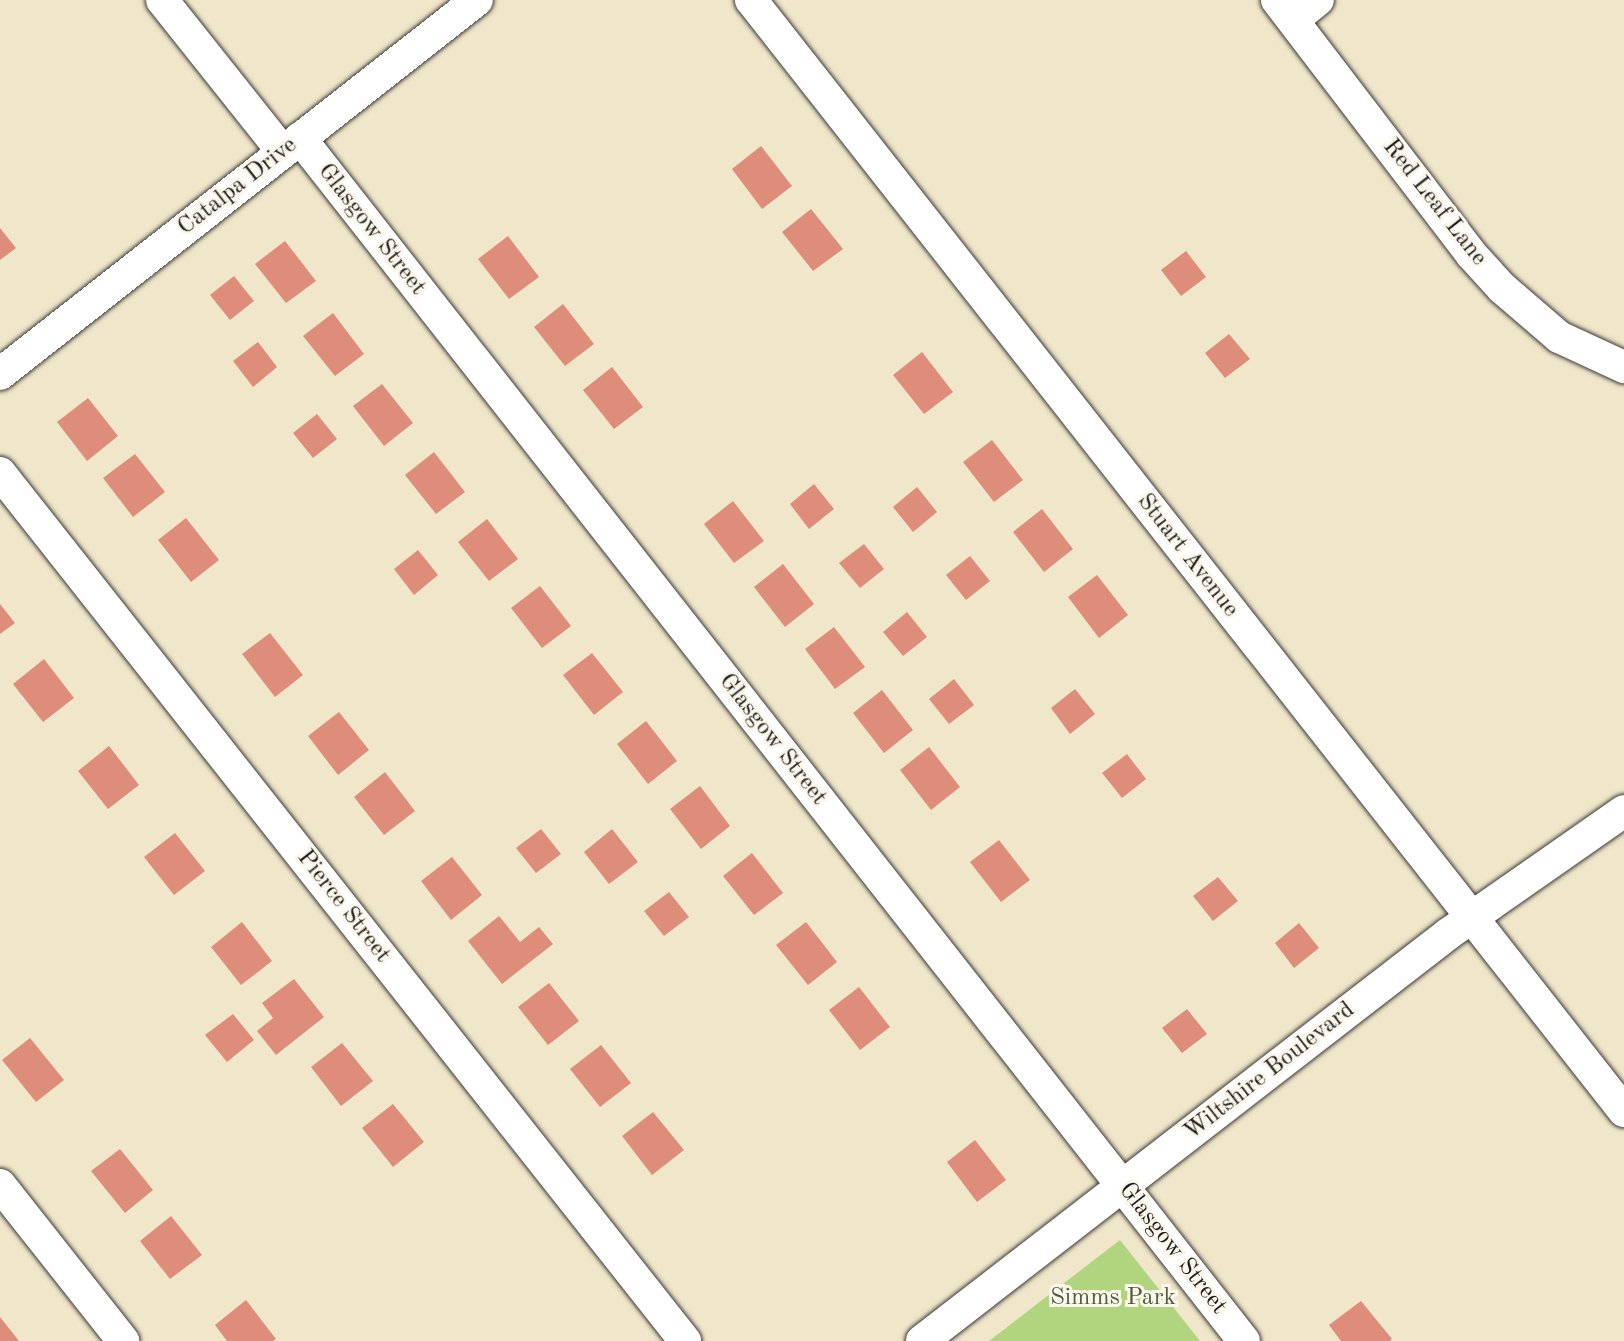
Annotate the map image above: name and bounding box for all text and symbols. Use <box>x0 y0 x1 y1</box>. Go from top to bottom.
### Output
street label: Catalpa Drive <box>173 132 303 242</box>
street label: Red Leaf Lane <box>1376 134 1492 272</box>
street label: Glasgow Street <box>311 158 431 302</box>
street label: Stuart Avenue <box>1130 488 1244 624</box>
street label: Glasgow Street <box>712 668 832 812</box>
street label: Pierce Street <box>290 845 396 969</box>
street label: Wiltshire Boulevard <box>1179 996 1361 1148</box>
street label: Glasgow Street <box>1112 1177 1232 1321</box>
park label: Simms Park <box>1050 1285 1176 1313</box>

